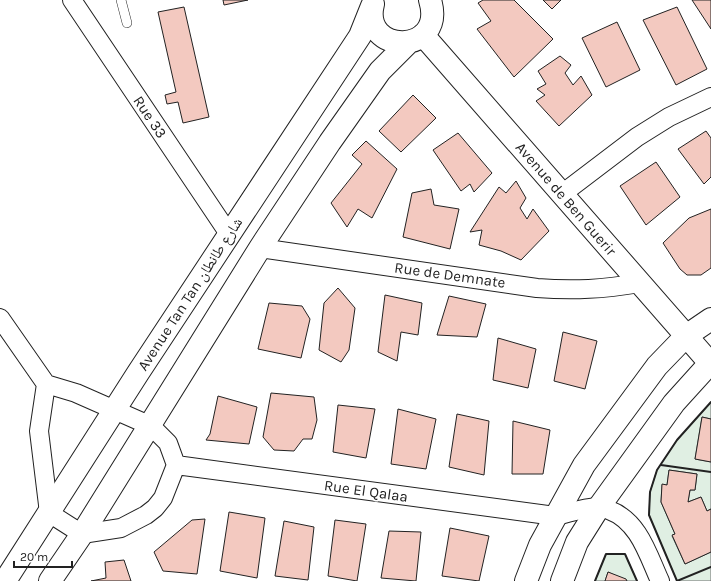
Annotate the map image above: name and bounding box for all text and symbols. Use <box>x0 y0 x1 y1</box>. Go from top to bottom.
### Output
street label: Rue 33 <box>129 92 171 142</box>
street label: Avenue de Ben Guerir <box>512 139 621 260</box>
street label: Avenue Tan Tan شارع طانطان <box>134 214 247 375</box>
street label: Rue de Demnate <box>393 258 507 292</box>
street label: Rue El Qalaa <box>323 476 409 506</box>
scale bar <box>14 543 72 569</box>
text: 20 m <box>20 550 48 564</box>

